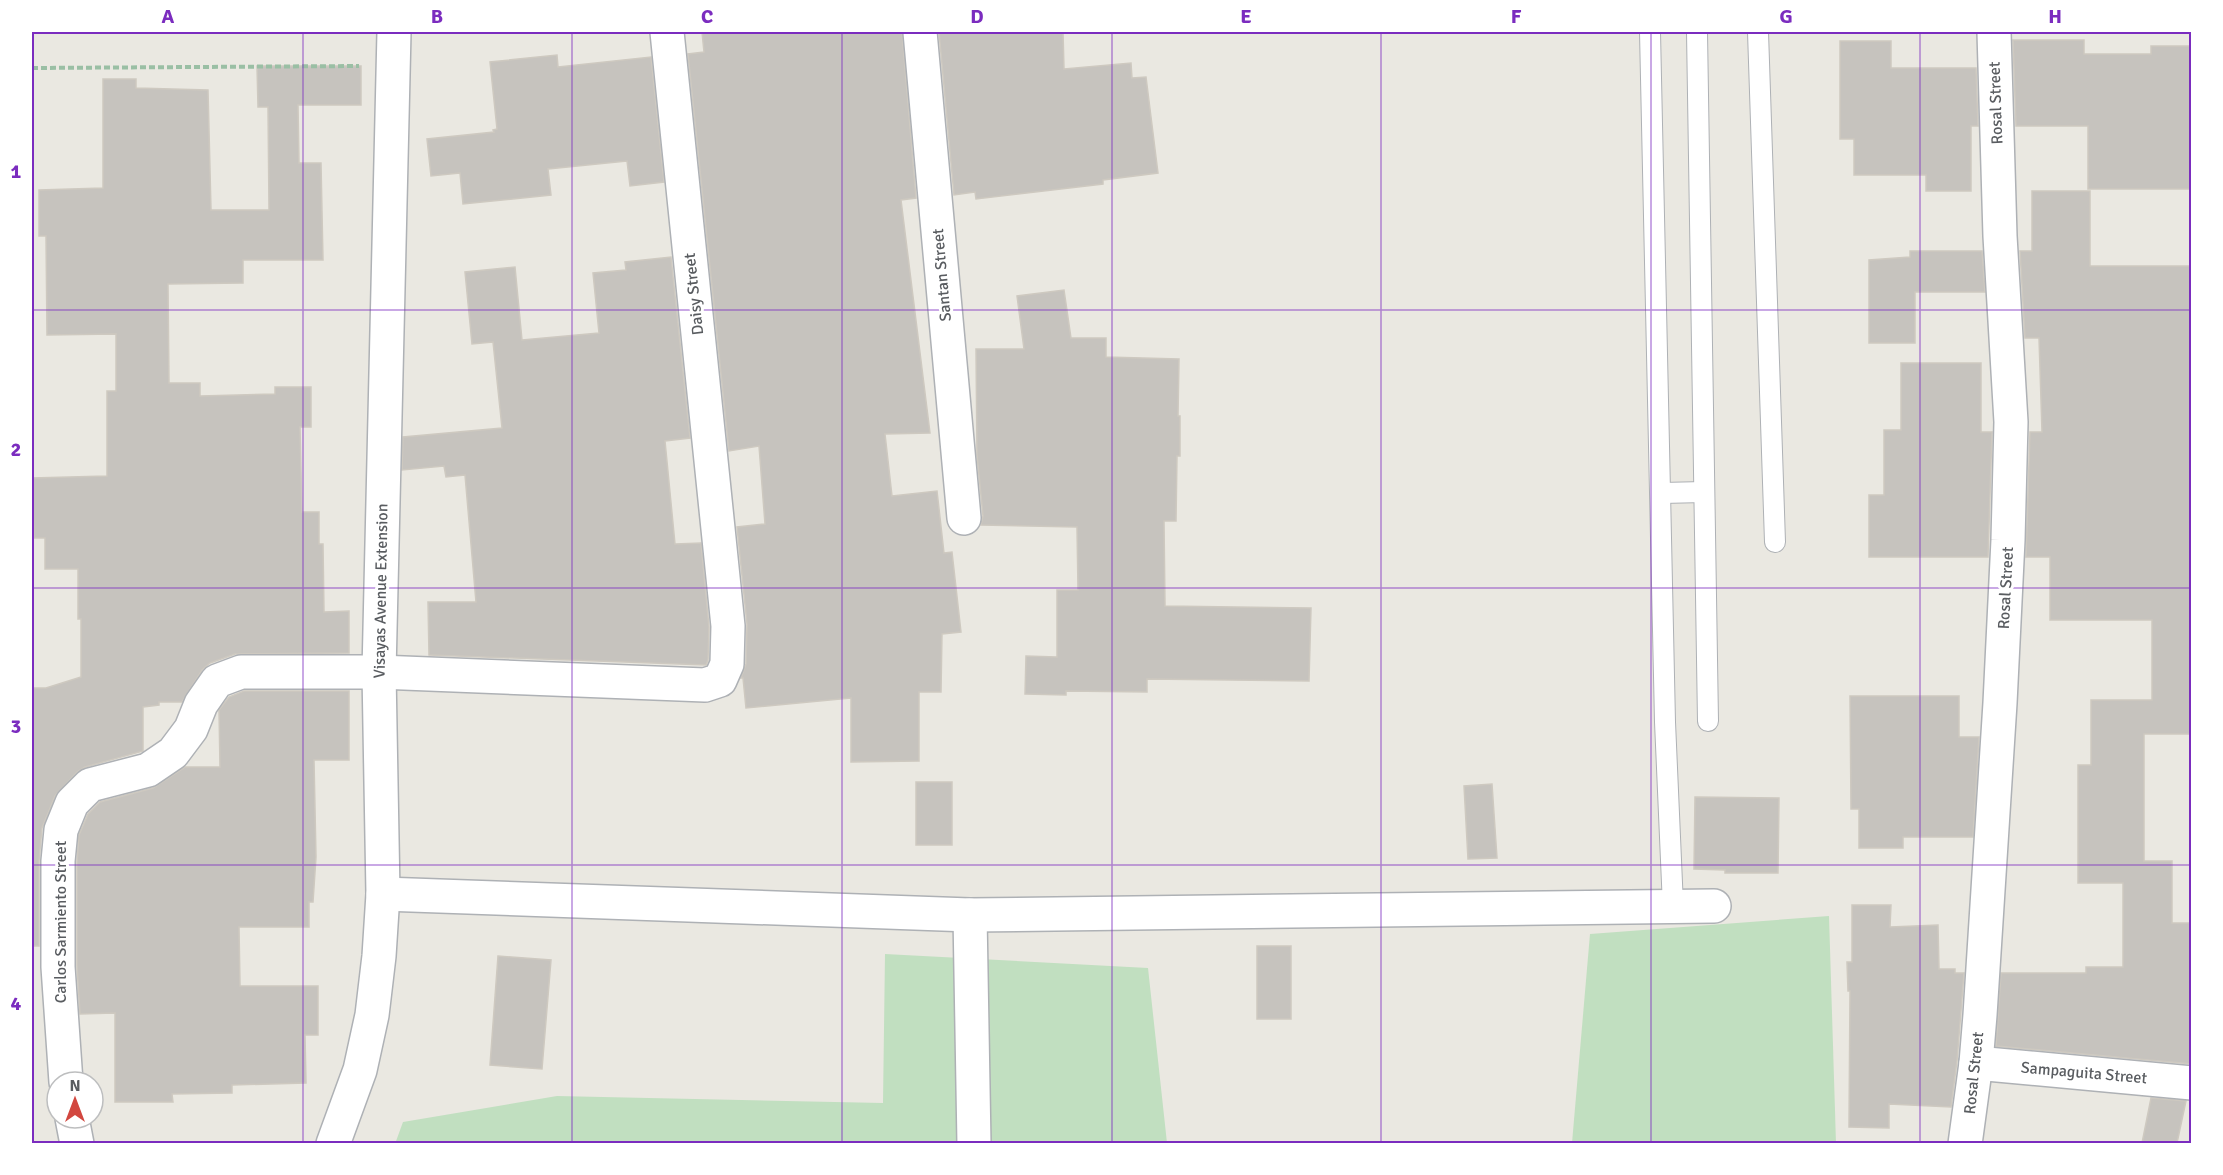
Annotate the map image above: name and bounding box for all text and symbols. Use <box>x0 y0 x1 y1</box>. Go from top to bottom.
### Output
text: A <box>162 4 175 29</box>
text: B <box>431 4 443 29</box>
text: C <box>701 4 713 29</box>
text: D <box>970 4 984 29</box>
text: E <box>1240 4 1252 29</box>
text: F <box>1511 4 1522 29</box>
text: G <box>1779 4 1793 29</box>
text: H <box>2048 4 2062 29</box>
street label: Rosal Street <box>1985 61 2007 145</box>
text: 1 <box>11 159 22 184</box>
street label: Santan Street <box>928 227 956 322</box>
street label: Daisy Street <box>680 252 708 336</box>
text: 2 <box>11 437 21 462</box>
street label: Visayas Avenue Extension <box>369 503 393 679</box>
street label: Rosal Street <box>1994 546 2018 630</box>
text: 3 <box>11 714 21 739</box>
street label: Carlos Sarmiento Street <box>51 840 71 1003</box>
text: 4 <box>11 991 22 1016</box>
street label: Rosal Street <box>1960 1030 1988 1115</box>
street label: Sampaguita Street <box>2020 1058 2148 1089</box>
north arrow <box>45 1070 105 1130</box>
text: N <box>69 1076 81 1096</box>

